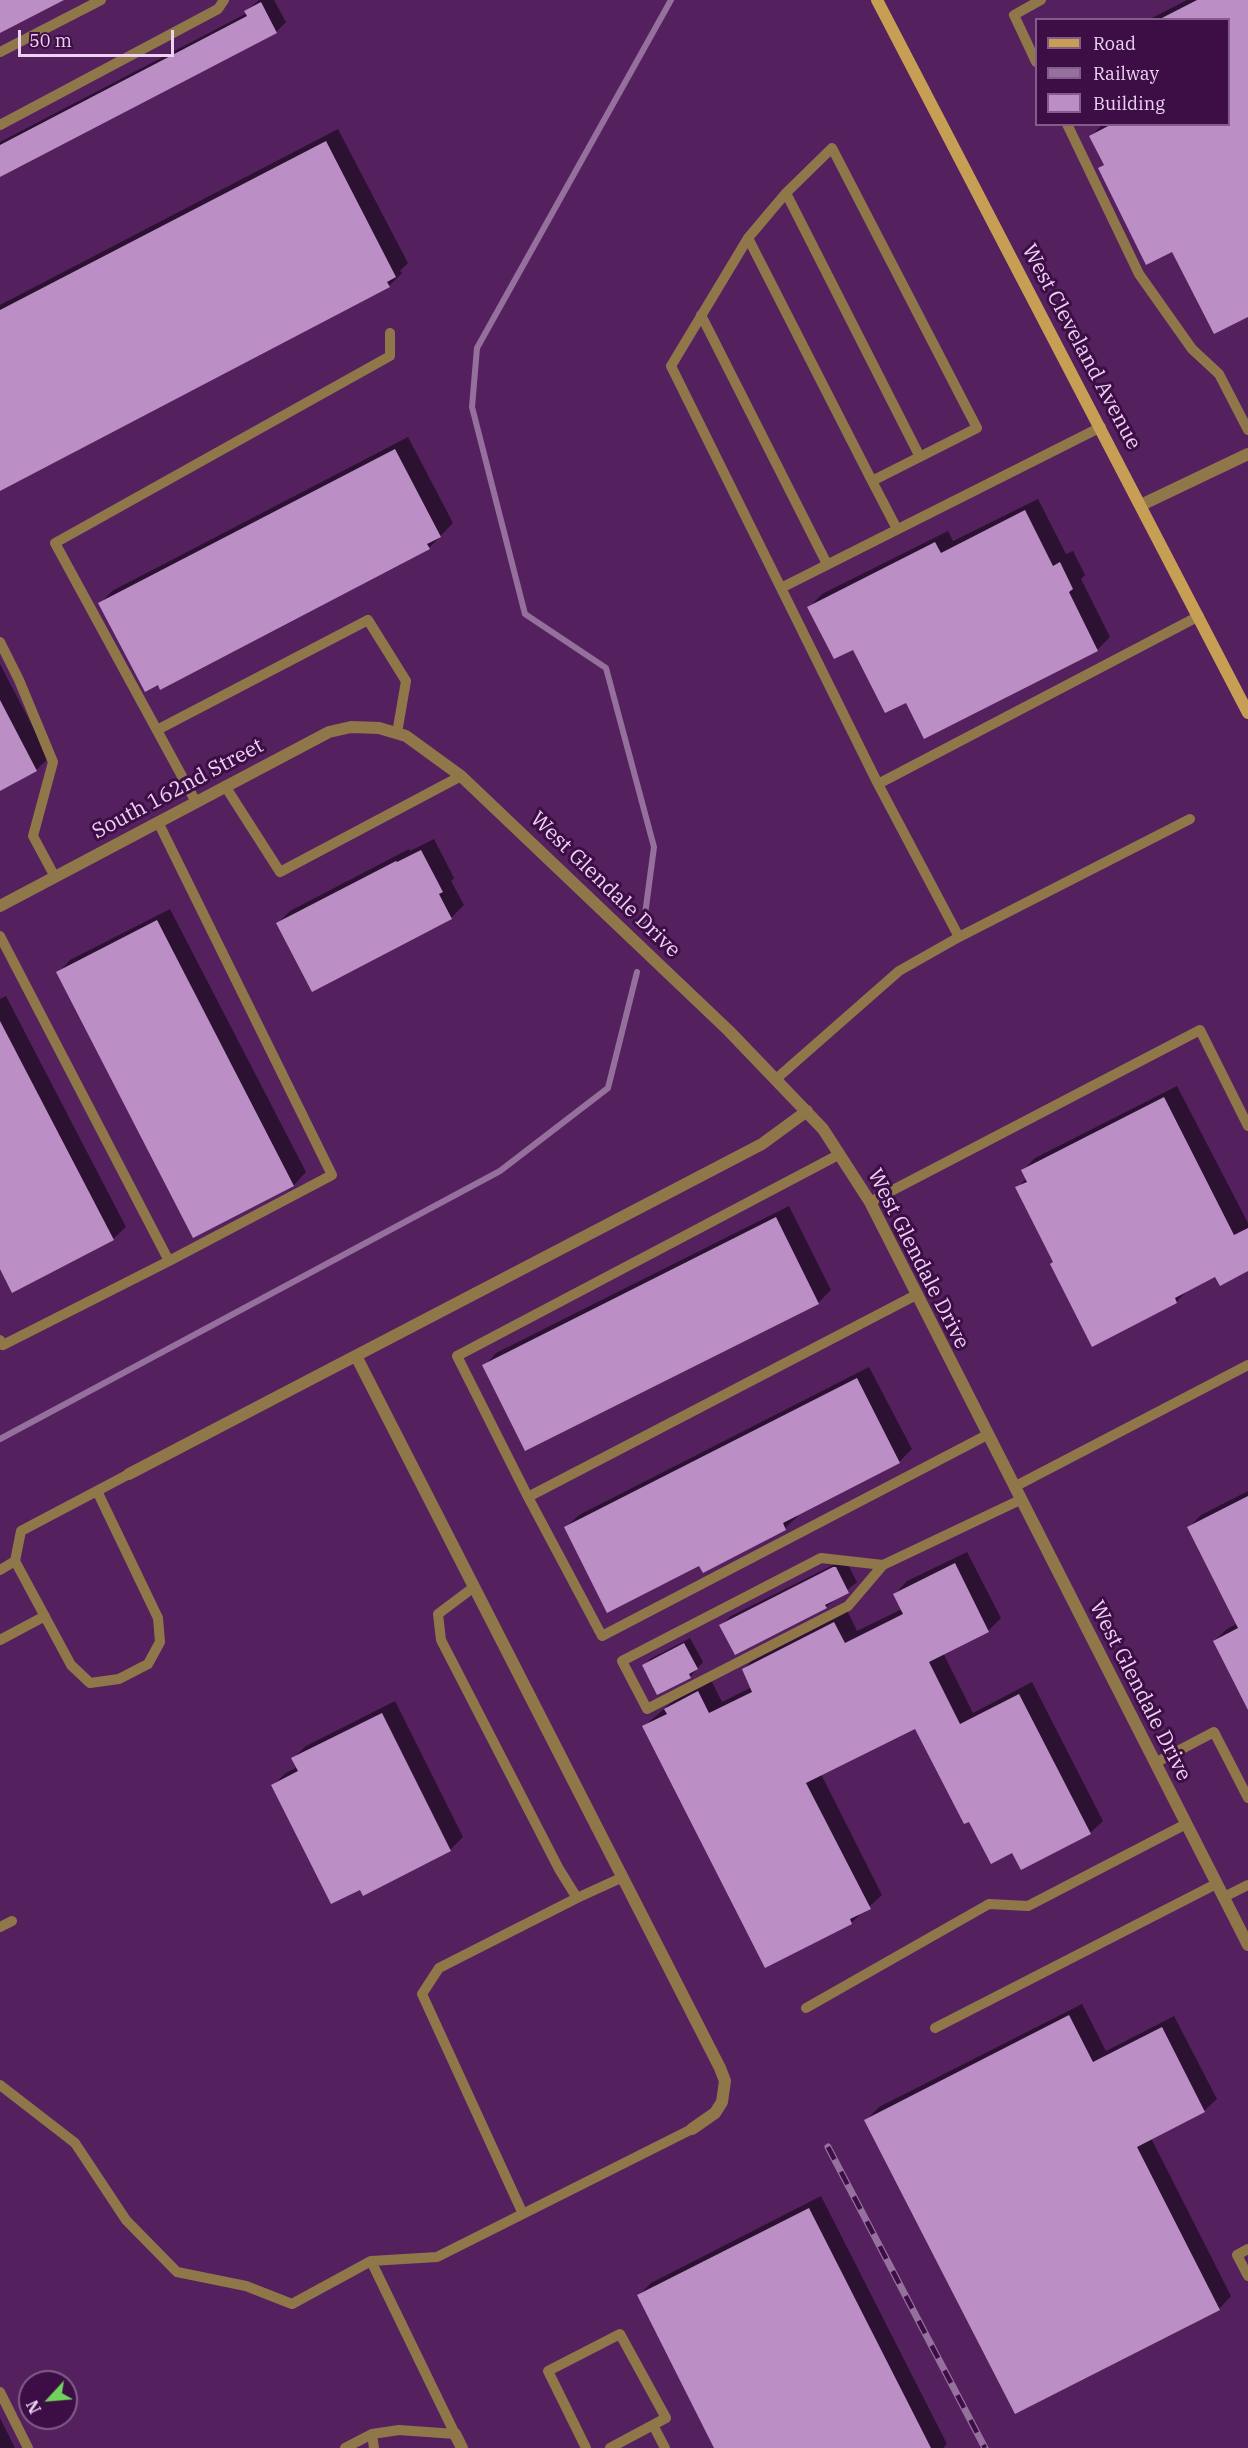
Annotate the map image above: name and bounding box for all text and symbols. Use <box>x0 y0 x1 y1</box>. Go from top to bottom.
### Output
scale bar <box>21 18 177 56</box>
legend <box>1035 18 1230 126</box>
text: 50 m <box>29 29 72 52</box>
text: Road <box>1093 32 1136 55</box>
text: Railway <box>1093 62 1159 85</box>
text: Building <box>1093 92 1165 115</box>
street label: West Cleveland Avenue <box>1016 240 1146 454</box>
street label: South 162nd Street <box>88 733 268 845</box>
street label: West Glendale Drive <box>525 807 685 963</box>
street label: West Glendale Drive <box>862 1165 974 1353</box>
street label: West Glendale Drive <box>1084 1597 1196 1785</box>
north arrow <box>18 2370 78 2430</box>
text: N <box>22 2397 45 2417</box>

